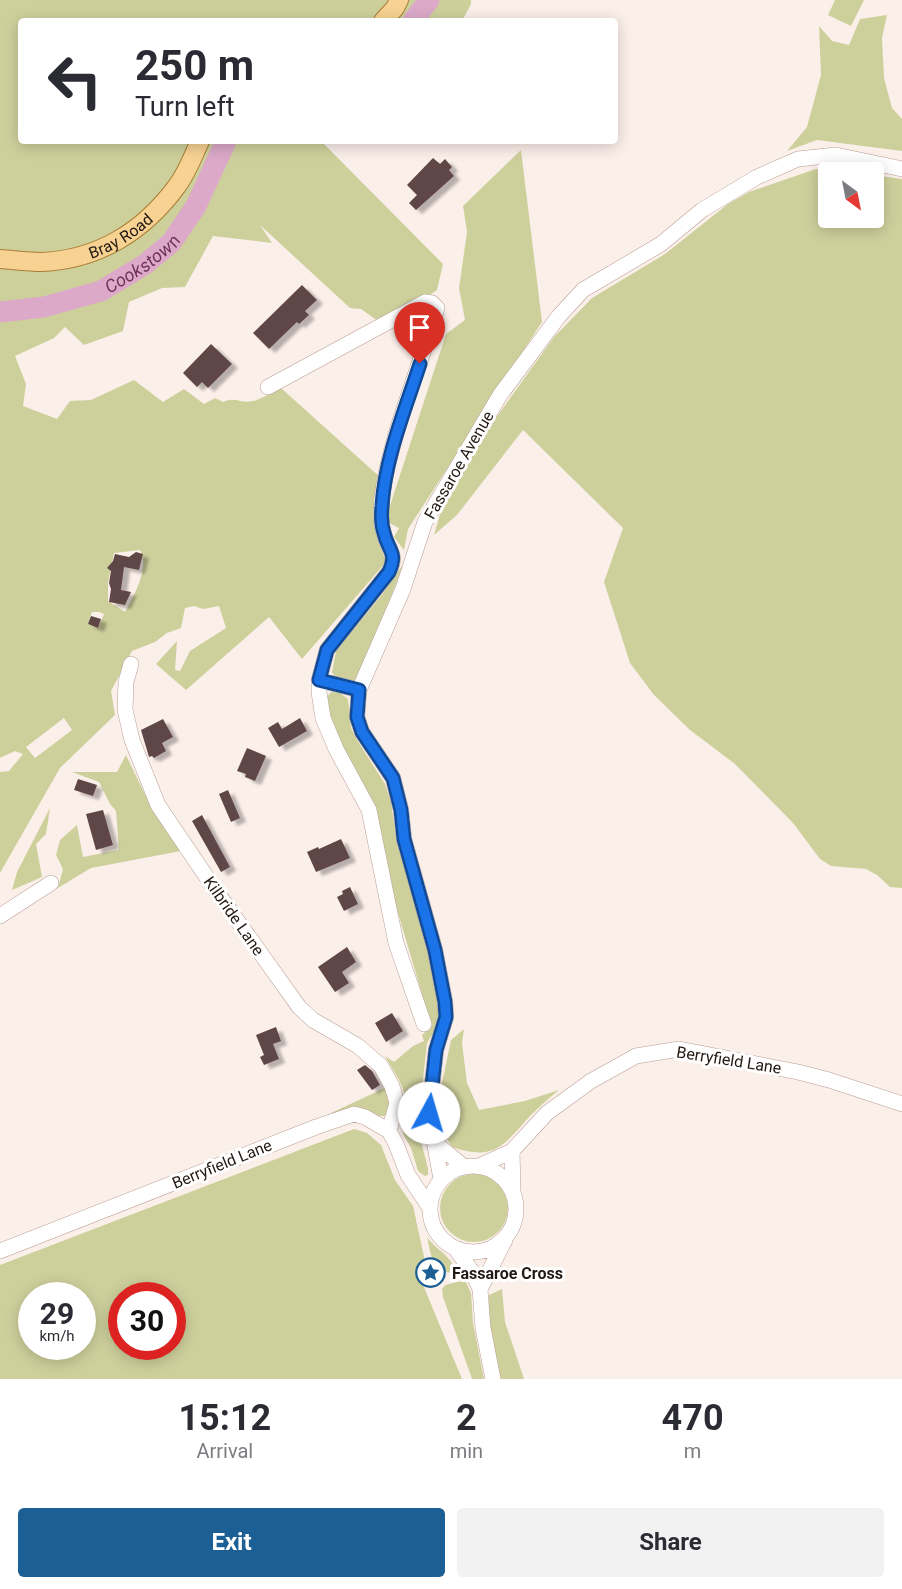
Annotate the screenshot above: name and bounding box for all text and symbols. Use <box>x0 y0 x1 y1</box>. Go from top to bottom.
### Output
text: 250 m <box>135 41 254 90</box>
icon: left <box>36 42 114 120</box>
text: Turn left <box>135 91 235 123</box>
north arrow <box>818 162 884 228</box>
map controls <box>818 162 884 228</box>
street label: Bray Road <box>86 209 156 262</box>
water label: Cookstown <box>101 230 184 297</box>
pin <box>394 302 445 364</box>
icon: arrive <box>403 311 436 344</box>
street label: Fassaroe Avenue <box>420 408 498 522</box>
street label: Kilbride Lane <box>200 873 268 959</box>
street label: Berryfield Lane <box>675 1042 783 1078</box>
position arrow <box>397 1081 461 1145</box>
street label: Berryfield Lane <box>169 1135 275 1193</box>
place icon: Fassaroe Cross <box>415 1257 447 1289</box>
place label: Fassaroe Cross <box>452 1264 563 1283</box>
speed limit sign: 30 <box>108 1282 186 1360</box>
text: 29 <box>40 1296 74 1331</box>
text: km/h <box>39 1327 75 1345</box>
text: 15:12 <box>178 1397 271 1439</box>
text: 2 <box>456 1397 477 1439</box>
text: 470 <box>662 1397 724 1439</box>
text: Arrival <box>196 1439 253 1463</box>
text: min <box>450 1439 483 1463</box>
text: m <box>684 1439 701 1463</box>
button: Exit <box>18 1508 445 1577</box>
button: Share <box>457 1508 884 1577</box>

